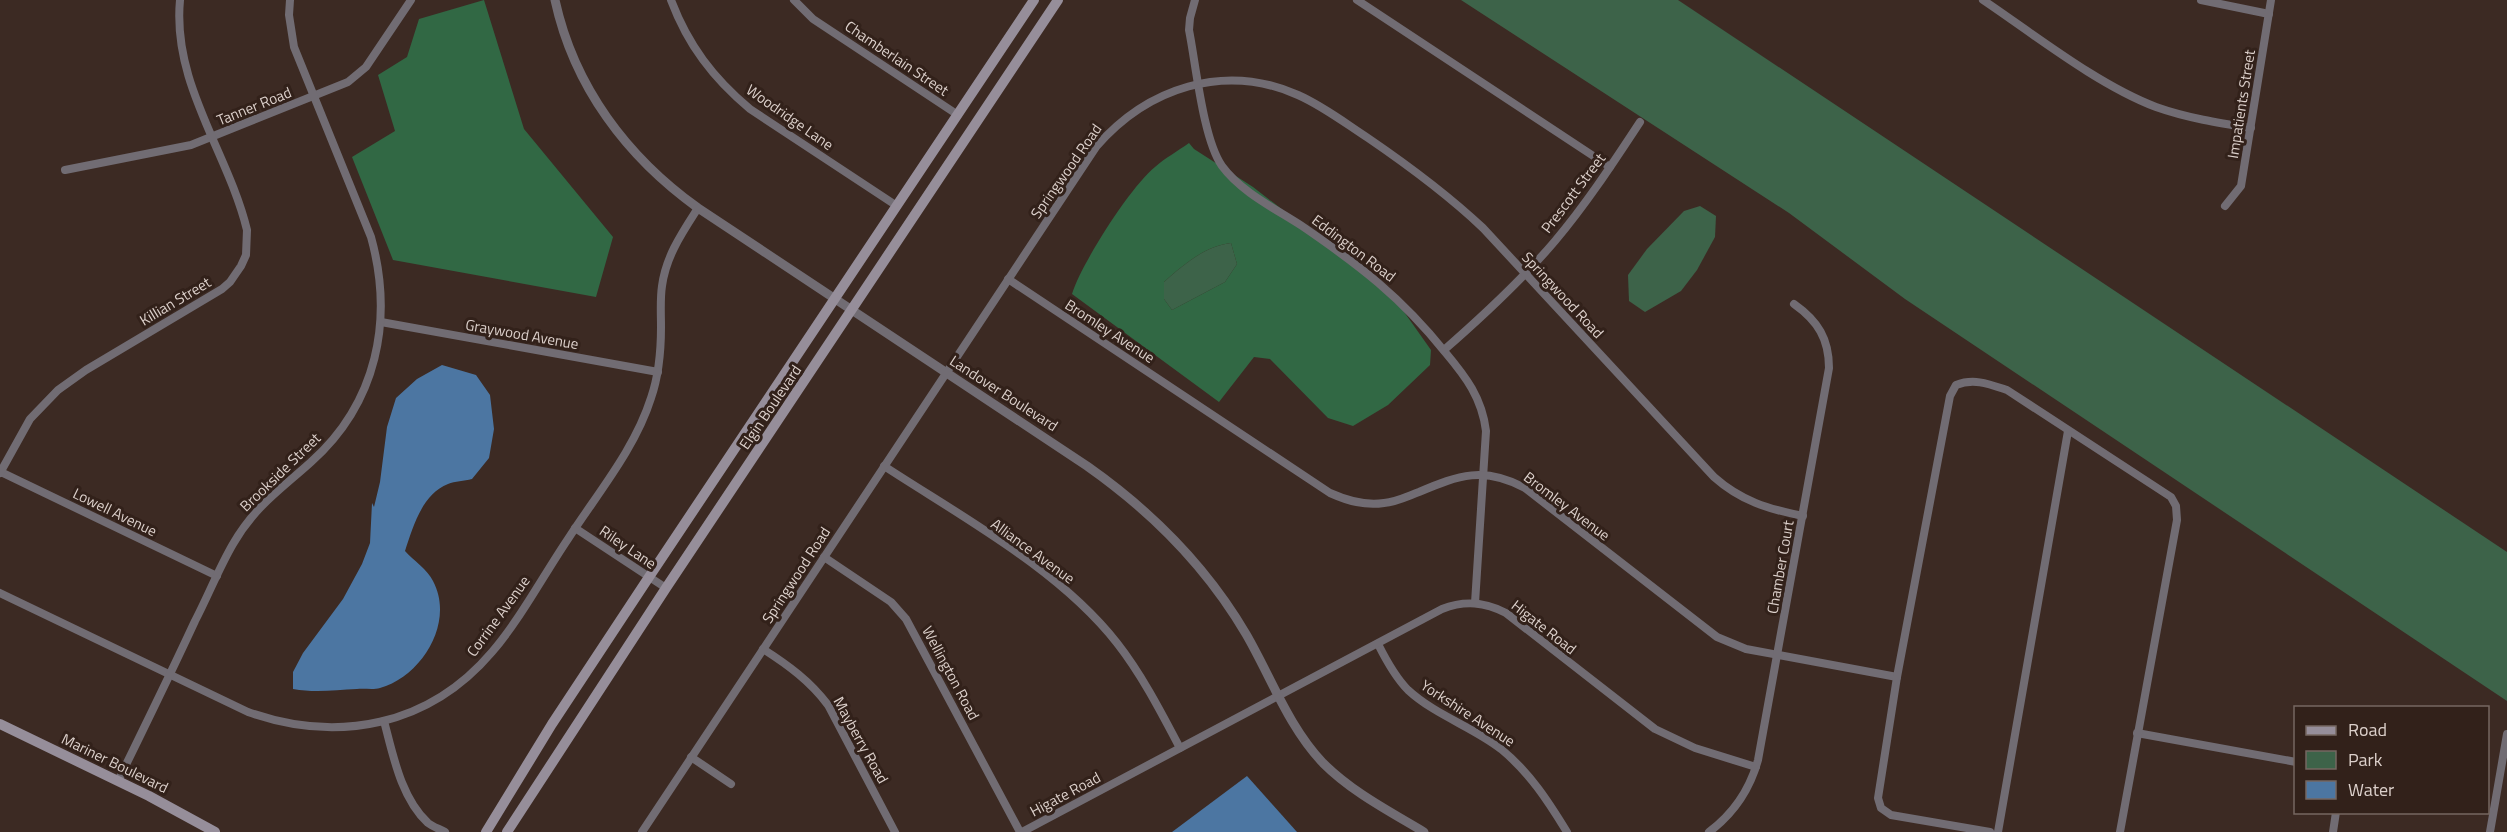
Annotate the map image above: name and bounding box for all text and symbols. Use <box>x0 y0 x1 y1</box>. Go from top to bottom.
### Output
street label: Chamberlain Street <box>840 15 954 102</box>
street label: Impatients Street <box>2221 47 2261 160</box>
street label: Woodridge Lane <box>742 78 838 156</box>
street label: Tanner Road <box>213 81 295 131</box>
street label: Springwood Road <box>1025 119 1107 223</box>
street label: Prescott Street <box>1535 147 1611 238</box>
street label: Eddington Road <box>1307 209 1401 287</box>
street label: Springwood Road <box>1517 246 1609 344</box>
street label: Killian Street <box>135 270 216 331</box>
street label: Bromley Avenue <box>1060 293 1160 369</box>
street label: Graywood Avenue <box>464 313 580 355</box>
street label: Landover Boulevard <box>945 349 1063 437</box>
street label: Elgin Boulevard <box>733 360 807 454</box>
street label: Brookside Street <box>234 427 326 517</box>
street label: Bromley Avenue <box>1519 466 1615 546</box>
street label: Lowell Avenue <box>69 482 161 542</box>
street label: Alliance Avenue <box>986 513 1080 589</box>
street label: Chamber Court <box>1760 518 1800 616</box>
street label: Riley Lane <box>595 519 661 575</box>
street label: Springwood Road <box>756 522 836 628</box>
street label: Corrine Avenue <box>461 571 535 661</box>
street label: Higate Road <box>1506 594 1582 660</box>
street label: Wellington Road <box>917 622 985 724</box>
street label: Yorkshire Avenue <box>1416 674 1520 752</box>
street label: Mayberry Road <box>828 692 894 788</box>
legend <box>2294 706 2489 814</box>
text: Road <box>2348 716 2387 743</box>
street label: Mariner Boulevard <box>58 727 172 799</box>
text: Park <box>2348 746 2383 773</box>
street label: Higate Road <box>1025 766 1105 822</box>
text: Water <box>2348 776 2394 803</box>

